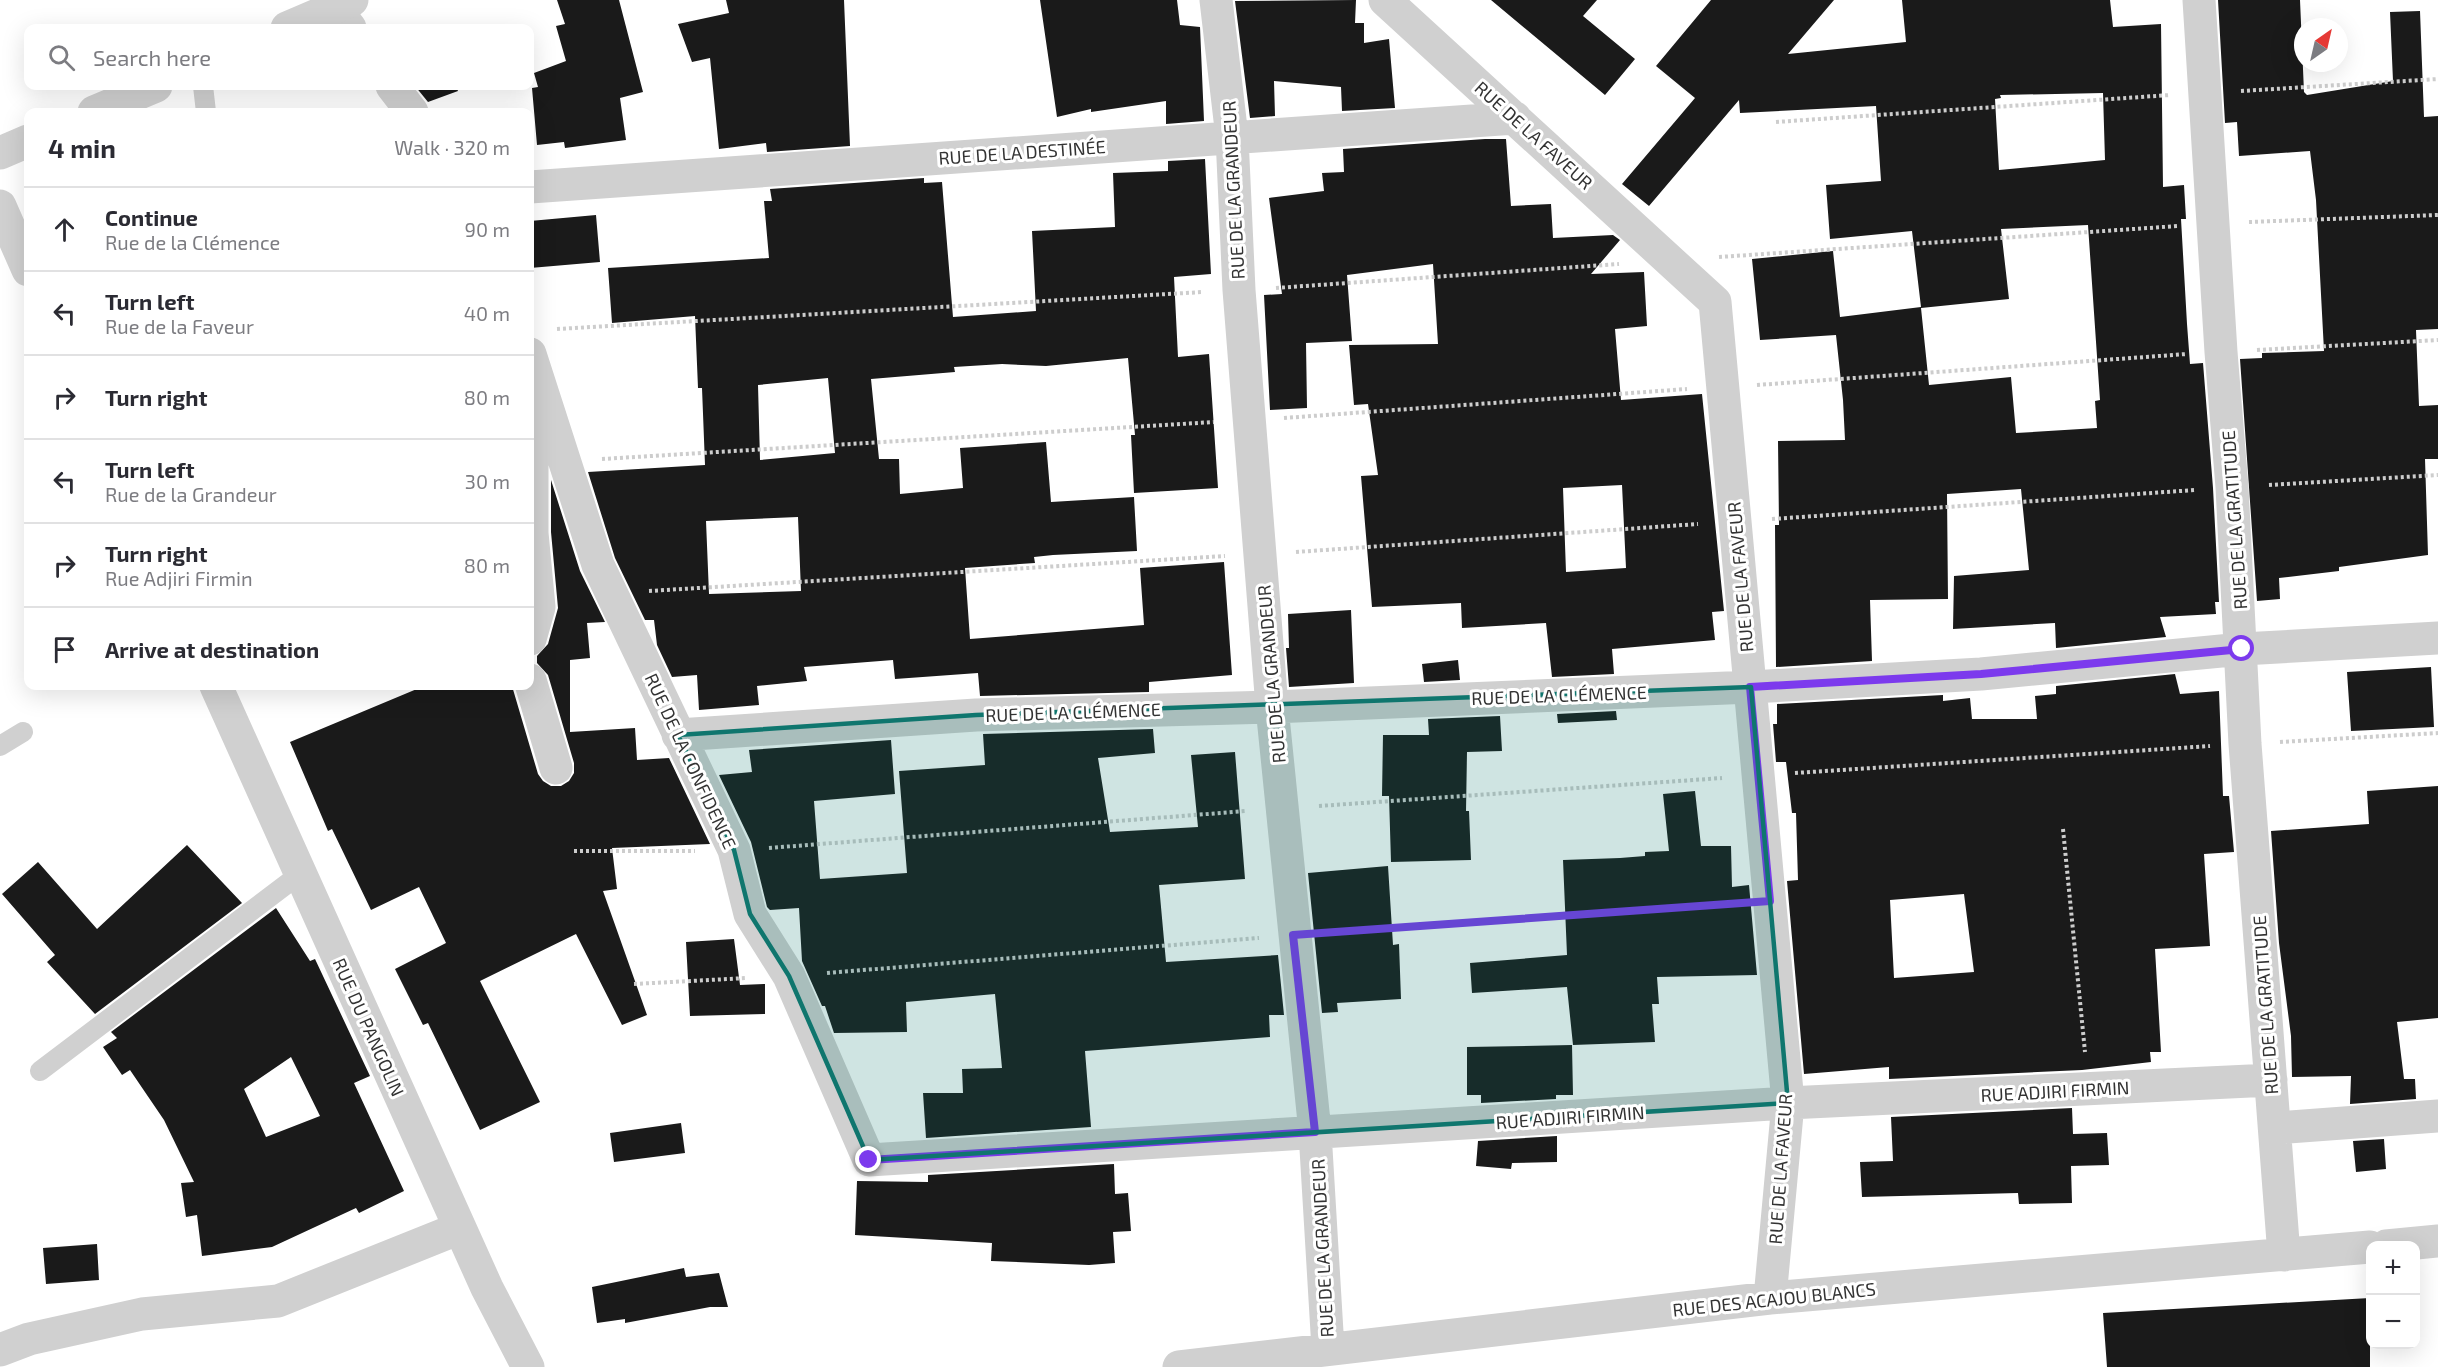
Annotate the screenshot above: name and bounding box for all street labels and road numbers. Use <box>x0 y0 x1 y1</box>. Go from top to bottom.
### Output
street label: RUE DE LA FAVEUR <box>1471 76 1597 194</box>
street label: RUE DE LA GRANDEUR <box>1217 100 1249 280</box>
street label: RUE DE LA DESTINÉE <box>938 135 1106 169</box>
street label: RUE DE LA GRATITUDE <box>2217 430 2251 610</box>
street label: RUE DE LA FAVEUR <box>1722 501 1758 653</box>
street label: RUE DE LA GRANDEUR <box>1252 584 1290 764</box>
street label: RUE DE LA CONFIDENCE <box>641 670 741 852</box>
street label: RUE DE LA CLÉMENCE <box>1471 681 1647 709</box>
street label: RUE DE LA CLÉMENCE <box>985 698 1161 726</box>
street label: RUE DE LA GRATITUDE <box>2248 915 2282 1095</box>
street label: RUE DU PANGOLIN <box>329 954 409 1100</box>
street label: RUE ADJIRI FIRMIN <box>1980 1076 2130 1106</box>
street label: RUE DE LA FAVEUR <box>1764 1093 1796 1245</box>
street label: RUE ADJIRI FIRMIN <box>1495 1101 1645 1133</box>
street label: RUE DE LA GRANDEUR <box>1306 1158 1338 1338</box>
street label: RUE DES ACAJOU BLANCS <box>1671 1277 1877 1321</box>

